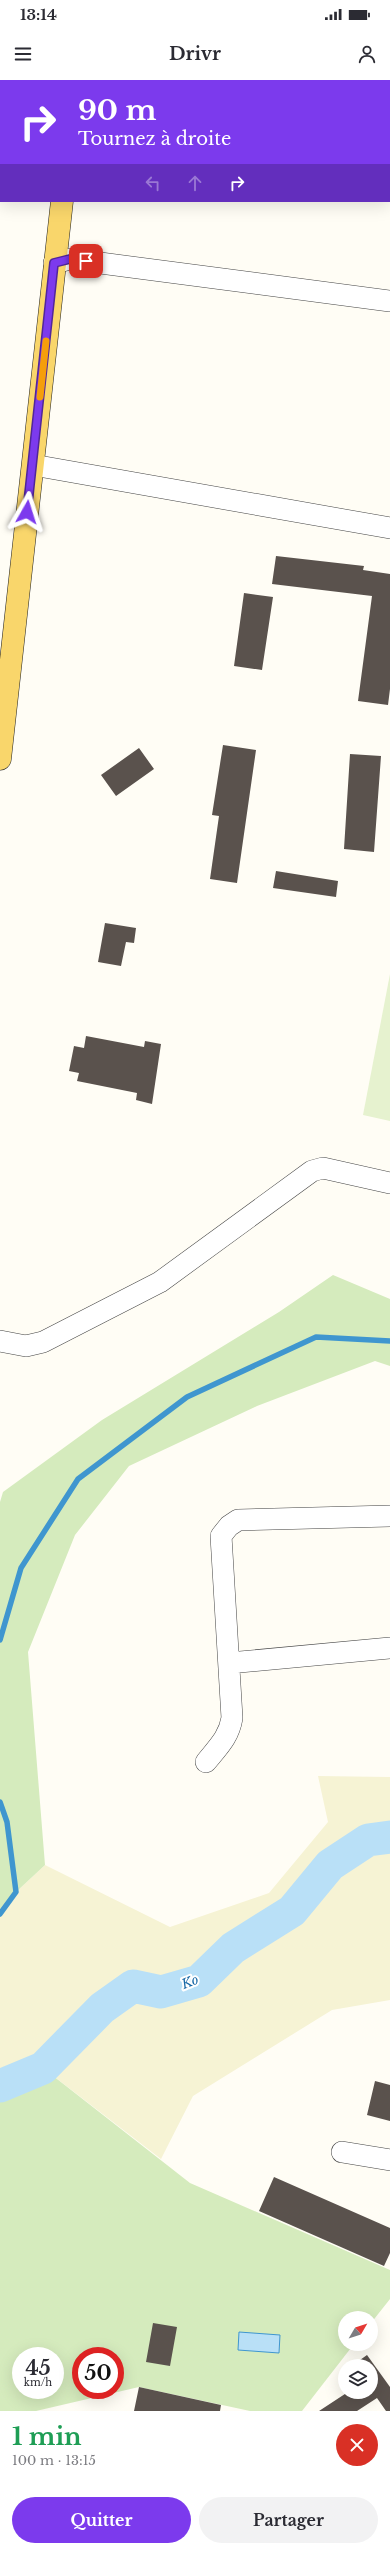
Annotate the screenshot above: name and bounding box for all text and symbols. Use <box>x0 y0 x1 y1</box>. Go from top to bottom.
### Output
text: 13:14 <box>20 5 57 24</box>
icon: menu <box>12 43 34 65</box>
text: Drivr <box>169 43 221 65</box>
icon: person <box>356 43 378 65</box>
text: 90 m <box>78 93 156 128</box>
icon: right <box>12 96 64 148</box>
text: Tournez à droite <box>78 128 231 150</box>
icon: left <box>142 172 164 194</box>
icon: ahead <box>184 172 206 194</box>
icon: right <box>226 172 248 194</box>
pin <box>69 244 103 278</box>
icon: arrive <box>75 250 97 272</box>
position arrow <box>6 491 48 533</box>
water label: Ko <box>178 1971 201 1993</box>
north arrow <box>338 2311 378 2351</box>
map controls <box>338 2311 378 2399</box>
speed limit sign: 50 <box>72 2347 124 2399</box>
text: 45 <box>25 2356 51 2380</box>
button: layers <box>338 2359 378 2399</box>
text: km/h <box>24 2376 52 2389</box>
text: 1 min <box>12 2422 82 2451</box>
button: close <box>336 2424 378 2466</box>
text: 100 m · 13:15 <box>12 2452 96 2469</box>
button: Quitter <box>12 2497 191 2543</box>
button: Partager <box>199 2497 378 2543</box>

